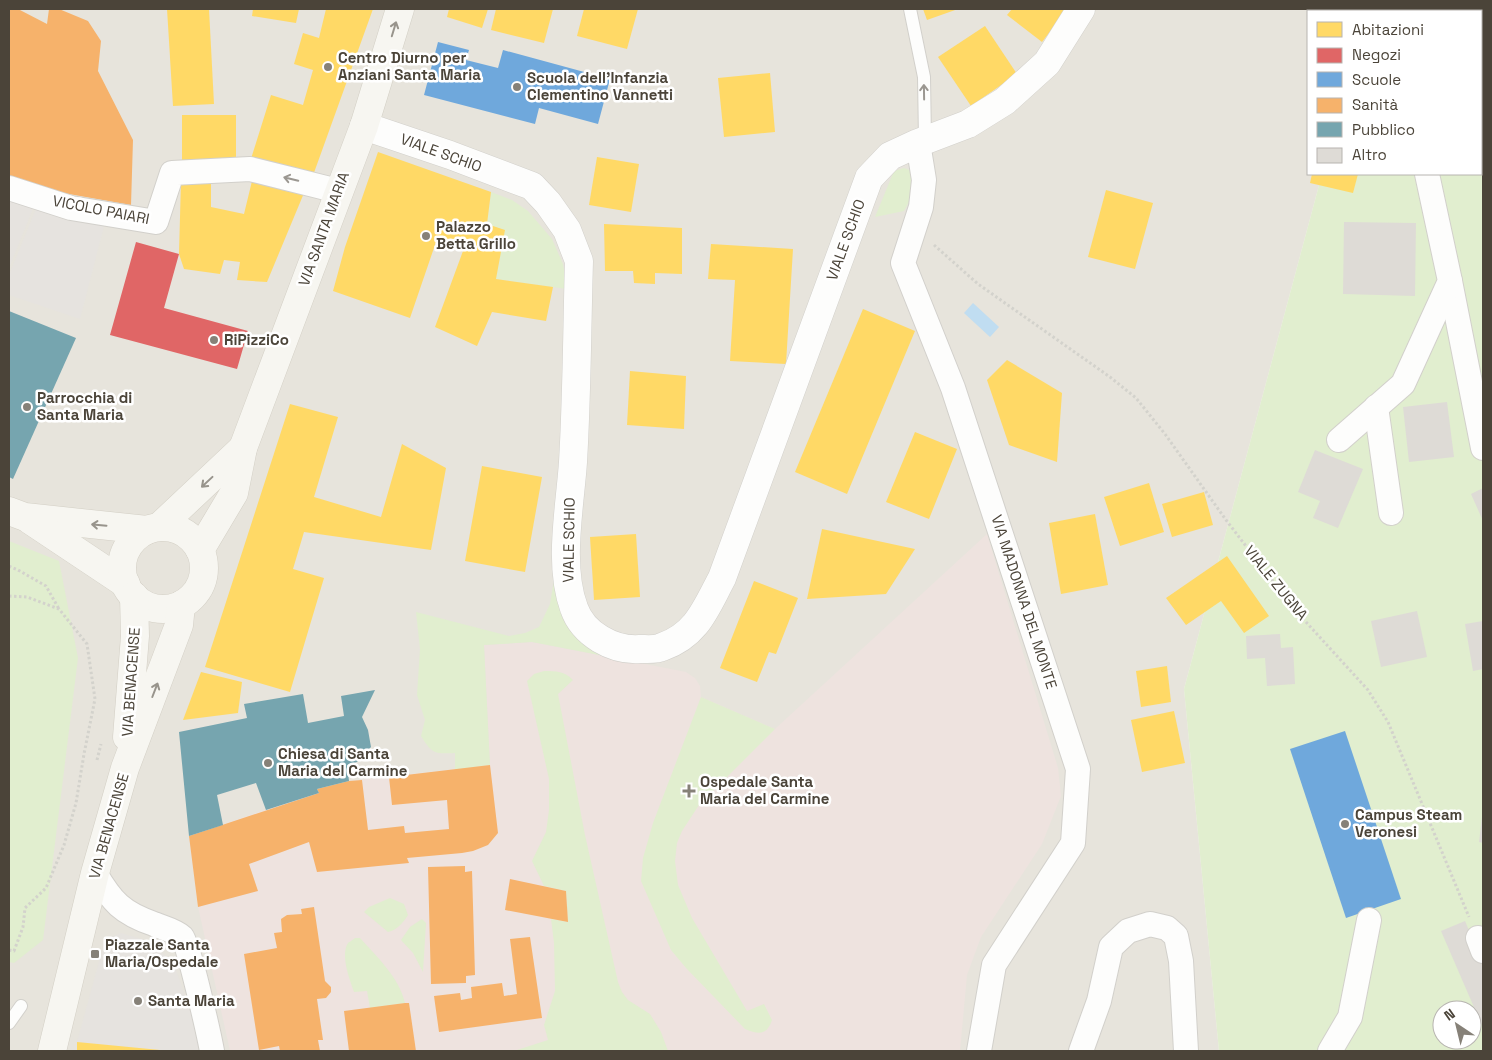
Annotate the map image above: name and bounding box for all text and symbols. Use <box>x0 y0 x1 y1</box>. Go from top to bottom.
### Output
legend <box>1307 10 1482 175</box>
text: Abitazioni <box>1352 20 1424 39</box>
one-way arrow <box>389 21 399 37</box>
text: Negozi <box>1352 45 1401 64</box>
place label: Centro Diurno per Anziani Santa Maria <box>338 48 481 84</box>
marker: Centro Diurno per Anziani Santa Maria <box>322 61 334 73</box>
place label: Scuola dell'Infanzia Clementino Vannetti <box>527 68 673 104</box>
text: Scuole <box>1352 70 1401 89</box>
marker: Scuola dell'Infanzia Clementino Vannetti <box>511 81 523 93</box>
one-way arrow <box>919 84 929 100</box>
text: Sanità <box>1352 95 1399 114</box>
text: Pubblico <box>1352 120 1415 139</box>
street label: VIALE SCHIO <box>398 129 484 176</box>
text: Altro <box>1352 145 1387 164</box>
street label: VIA SANTA MARIA <box>294 169 353 289</box>
one-way arrow <box>283 174 299 184</box>
street label: VICOLO PAIARI <box>51 191 151 228</box>
street label: VIALE SCHIO <box>822 197 869 283</box>
place label: Palazzo Betta Grillo <box>436 217 516 253</box>
marker: Palazzo Betta Grillo <box>420 230 432 242</box>
place label: RiPizziCo <box>224 330 289 349</box>
marker: RiPizziCo <box>208 334 220 346</box>
place label: Parrocchia di Santa Maria <box>37 388 132 424</box>
marker: Parrocchia di Santa Maria <box>21 401 33 413</box>
one-way arrow <box>201 476 214 488</box>
street label: VIALE SCHIO <box>558 497 579 583</box>
street label: VIA MADONNA DEL MONTE <box>987 512 1062 691</box>
one-way arrow <box>91 521 107 530</box>
street label: VIALE ZUGNA <box>1240 541 1313 624</box>
street label: VIA BENACENSE <box>117 627 144 737</box>
one-way arrow <box>150 683 160 698</box>
place label: Chiesa di Santa Maria del Carmine <box>278 744 408 780</box>
marker: Chiesa di Santa Maria del Carmine <box>262 757 274 769</box>
street label: VIA BENACENSE <box>84 771 133 881</box>
place label: Ospedale Santa Maria del Carmine <box>700 772 830 808</box>
marker: Ospedale Santa Maria del Carmine <box>682 784 696 798</box>
place label: Campus Steam Veronesi <box>1355 805 1462 841</box>
marker: Campus Steam Veronesi <box>1339 818 1351 830</box>
place label: Piazzale Santa Maria/Ospedale <box>105 935 219 971</box>
marker: Piazzale Santa Maria/Ospedale <box>89 948 101 960</box>
place label: Santa Maria <box>148 991 235 1010</box>
marker: Santa Maria <box>132 995 144 1007</box>
north arrow <box>1432 1000 1482 1050</box>
text: N <box>1441 1004 1459 1024</box>

